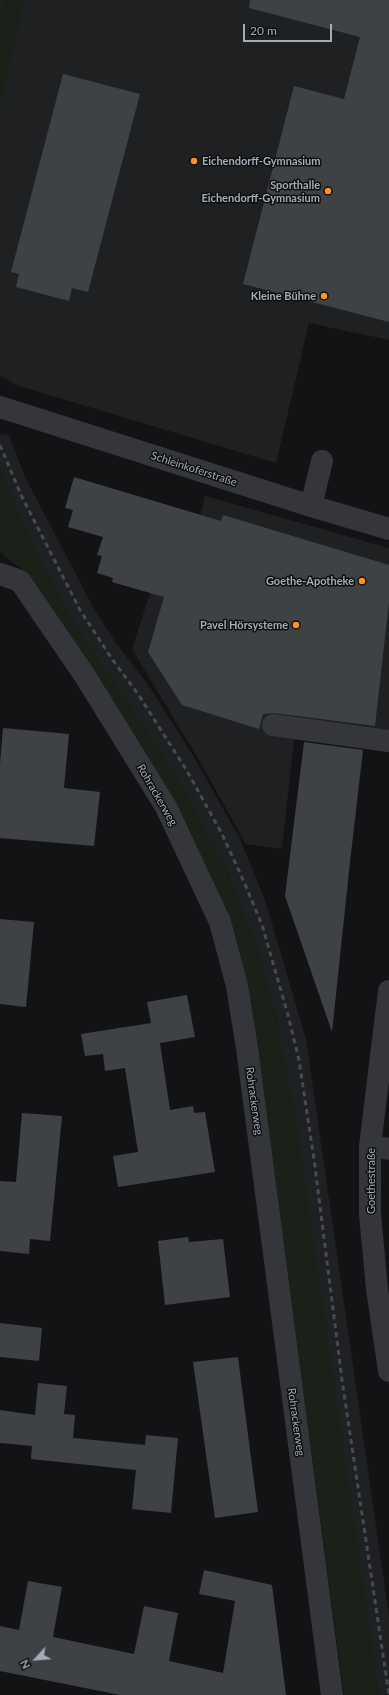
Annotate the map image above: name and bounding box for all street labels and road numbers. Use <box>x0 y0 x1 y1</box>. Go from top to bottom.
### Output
street label: Schleinkoferstraße <box>149 449 239 489</box>
street label: Rohrackerweg <box>134 762 180 828</box>
street label: Rohrackerweg <box>243 1066 265 1136</box>
street label: Goethestraße <box>364 1148 378 1214</box>
street label: Rohrackerweg <box>285 1387 307 1457</box>

